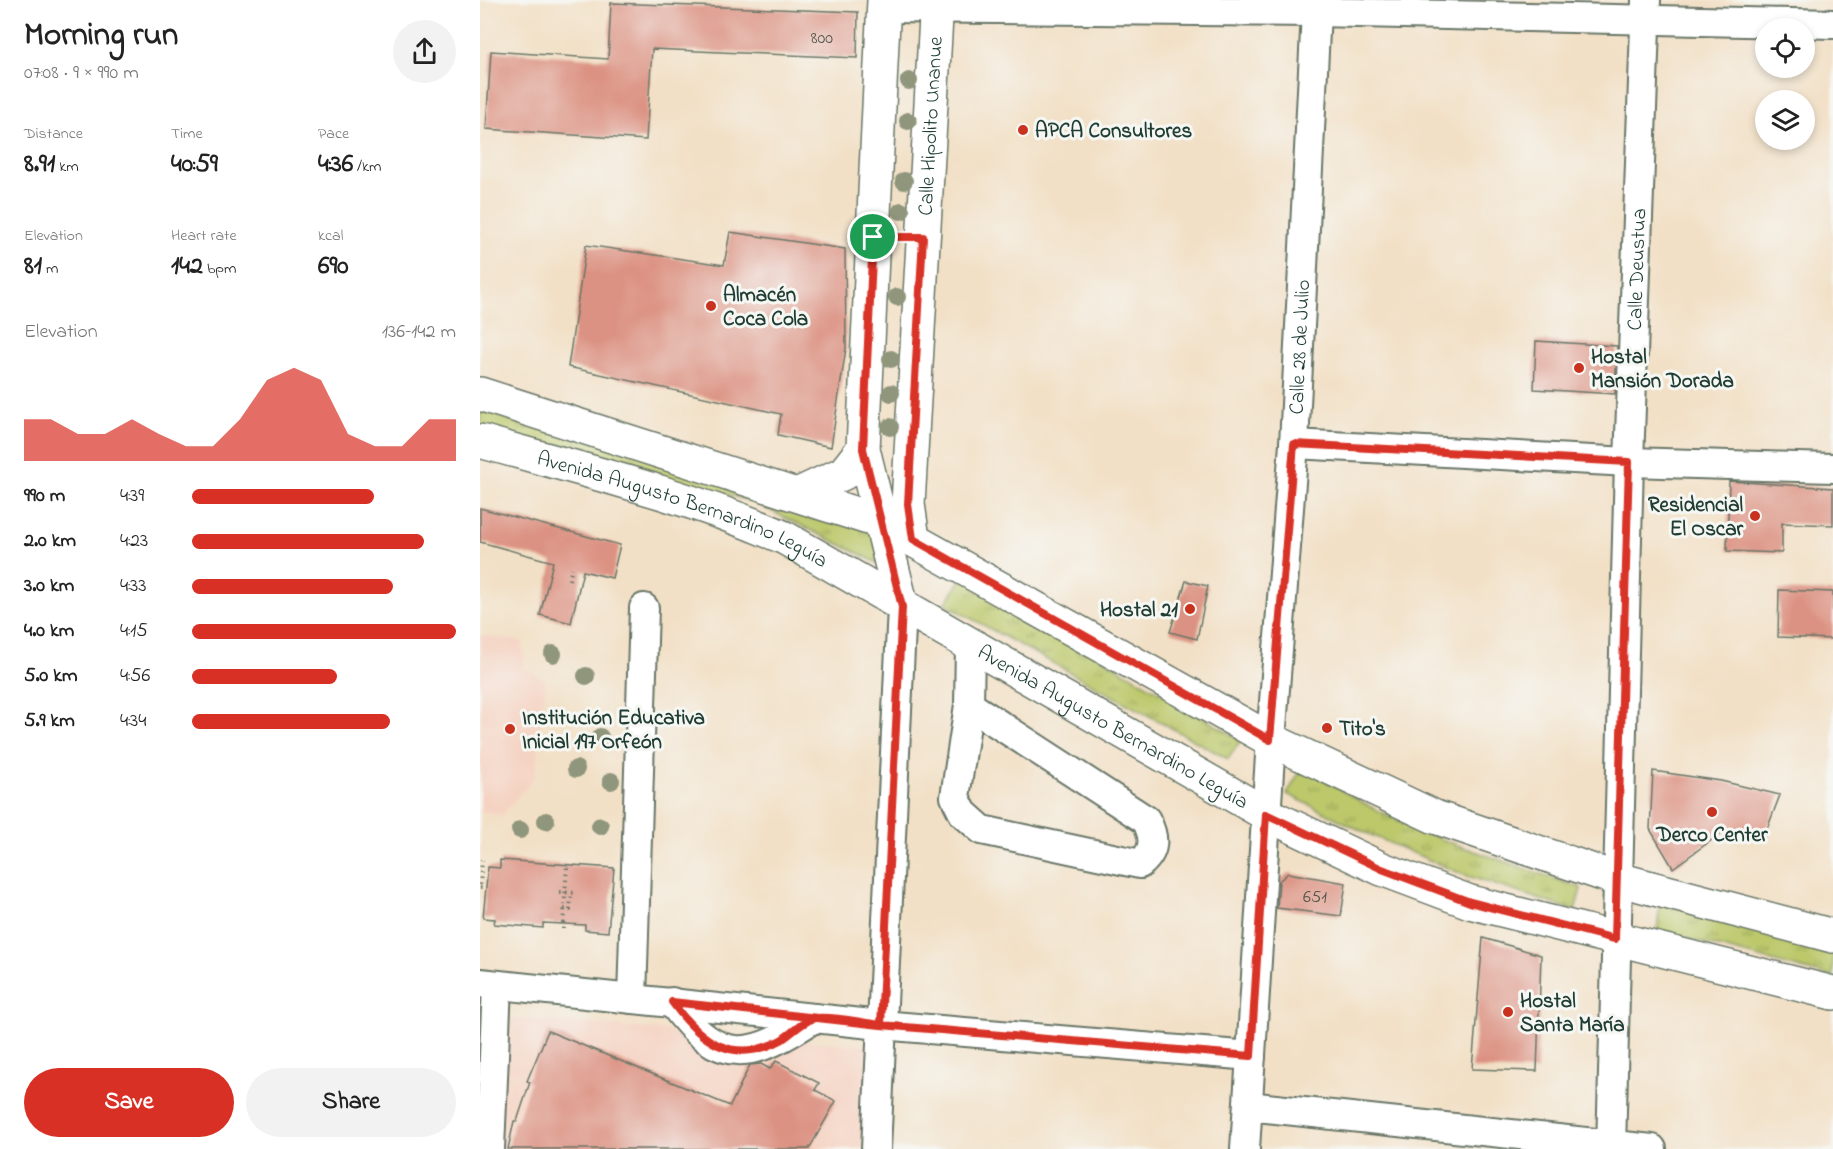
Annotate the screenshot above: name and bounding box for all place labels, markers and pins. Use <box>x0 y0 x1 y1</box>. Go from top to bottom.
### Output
place label: APCA Consultores <box>1035 117 1192 147</box>
marker: APCA Consultores <box>1016 123 1030 137</box>
pin <box>847 211 898 262</box>
place label: Almacén Coca Cola <box>723 281 808 335</box>
marker: Almacén Coca Cola <box>704 299 718 313</box>
place label: Hostal Mansión Dorada <box>1591 343 1734 397</box>
marker: Hostal Mansión Dorada <box>1572 361 1586 375</box>
place label: Residencial El Oscar <box>1648 491 1743 545</box>
marker: Residencial El Oscar <box>1748 509 1762 523</box>
place label: Hostal 21 <box>1100 596 1178 626</box>
marker: Hostal 21 <box>1183 602 1197 616</box>
place label: Institución Educativa Inicial 197 Orfeón <box>522 704 705 758</box>
place label: Tito's <box>1339 715 1386 745</box>
marker: Tito's <box>1320 721 1334 735</box>
marker: Institución Educativa Inicial 197 Orfeón <box>503 722 517 736</box>
marker: Derco Center <box>1705 805 1719 819</box>
place label: Derco Center <box>1655 821 1768 851</box>
place label: Hostal Santa María <box>1520 987 1625 1041</box>
marker: Hostal Santa María <box>1501 1005 1515 1019</box>

